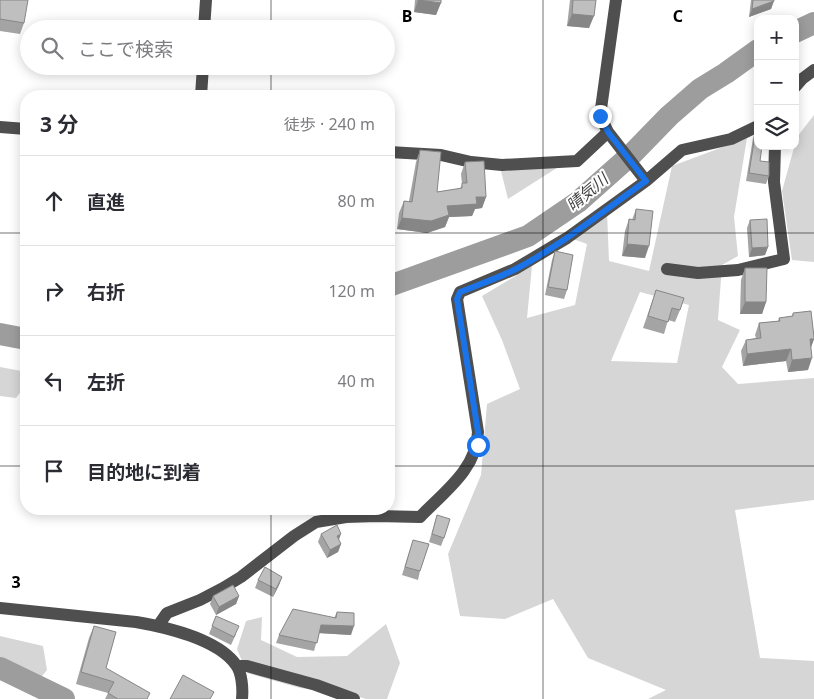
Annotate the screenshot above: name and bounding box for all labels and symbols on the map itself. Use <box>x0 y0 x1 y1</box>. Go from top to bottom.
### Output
text: B <box>402 5 412 27</box>
text: C <box>673 5 683 27</box>
route end <box>589 105 612 128</box>
water label: 晴気川 <box>562 167 614 216</box>
route start <box>467 434 490 457</box>
text: 3 <box>11 571 21 593</box>

